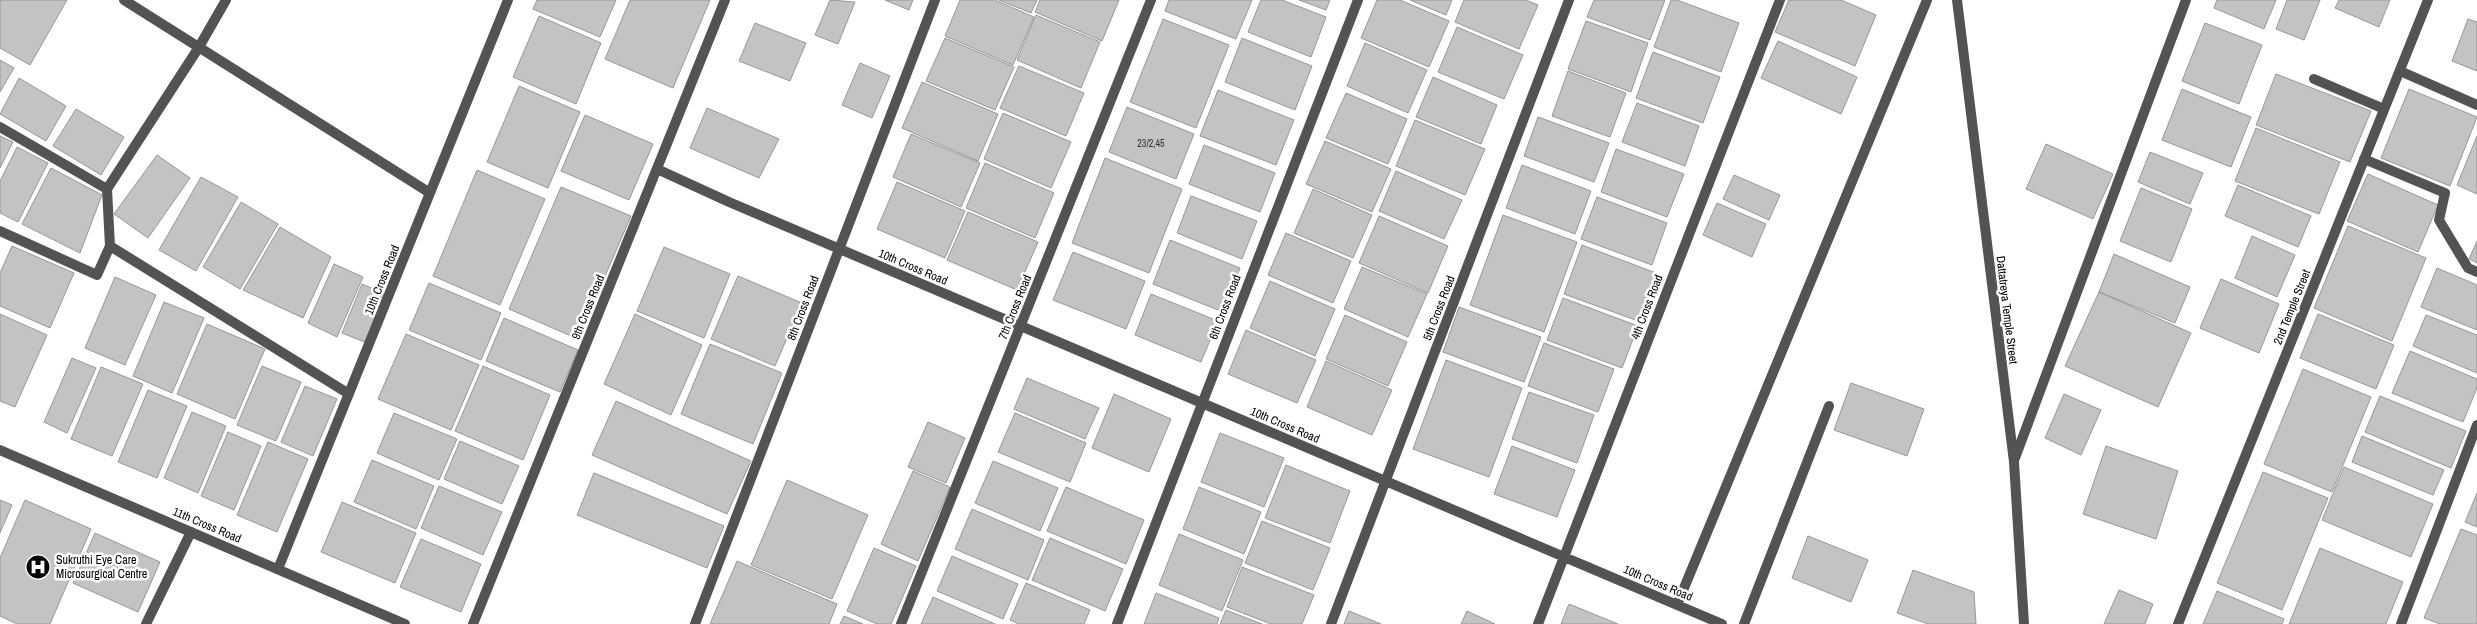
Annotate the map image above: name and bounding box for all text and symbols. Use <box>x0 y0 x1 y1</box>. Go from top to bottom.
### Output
house number: 23/2,45 <box>1137 137 1165 150</box>
street label: 10th Cross Road <box>361 243 403 317</box>
street label: 10th Cross Road <box>876 245 950 289</box>
street label: Dattatreya Temple Street <box>1992 255 2022 365</box>
street label: 2nd Temple Street <box>2270 267 2314 347</box>
street label: 9th Cross Road <box>568 272 608 342</box>
street label: 7th Cross Road <box>995 272 1035 342</box>
street label: 6th Cross Road <box>1205 272 1245 342</box>
street label: 4th Cross Road <box>1627 272 1667 342</box>
street label: 8th Cross Road <box>783 273 823 343</box>
street label: 5th Cross Road <box>1419 273 1459 343</box>
street label: 10th Cross Road <box>1248 403 1322 447</box>
street label: 11th Cross Road <box>170 503 244 547</box>
place label: Sukruthi Eye Care Microsurgical Centre <box>56 552 147 582</box>
hospital icon: Sukruthi Eye Care Microsurgical Centre <box>25 554 51 580</box>
street label: 10th Cross Road <box>1621 561 1695 605</box>

